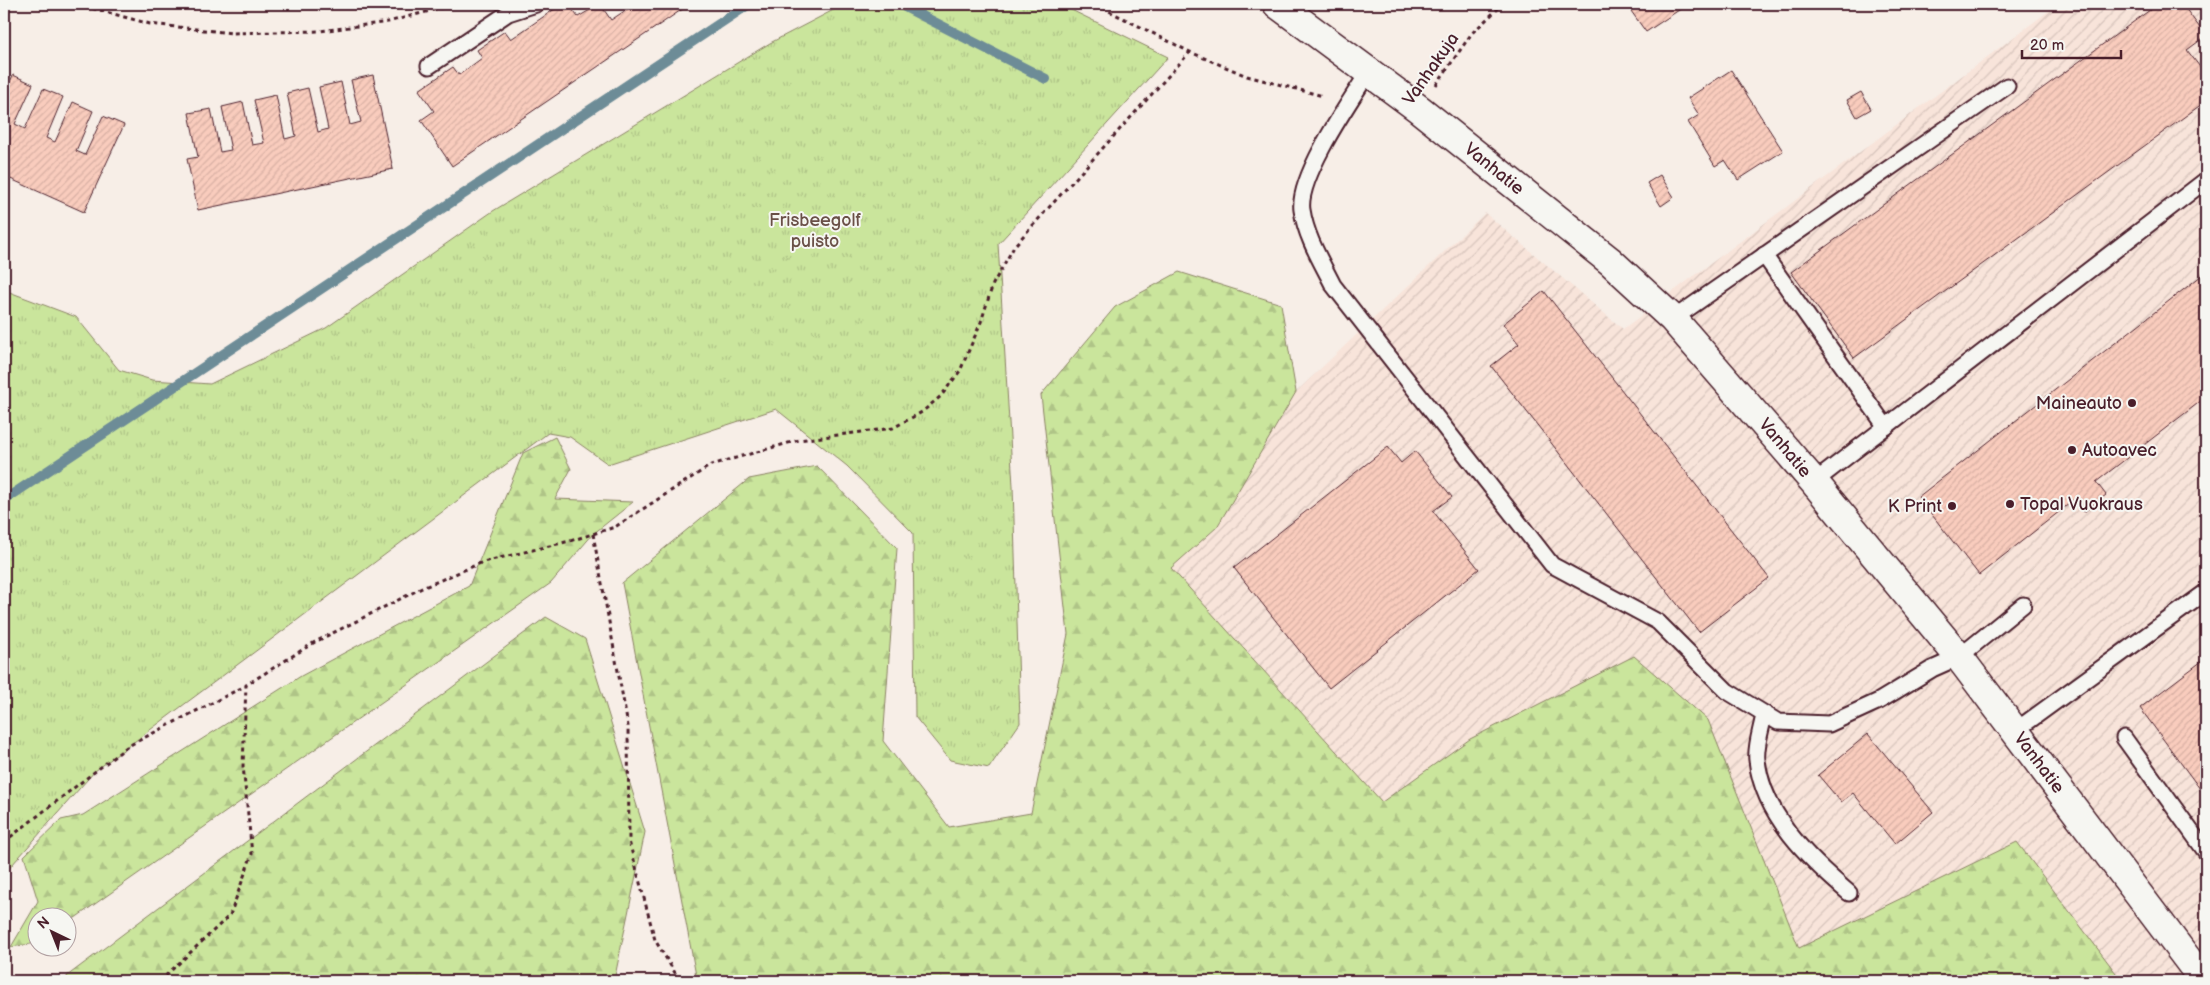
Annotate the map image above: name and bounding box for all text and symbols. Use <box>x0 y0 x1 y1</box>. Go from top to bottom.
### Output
scale bar <box>2022 28 2121 60</box>
street label: Vanhakuja <box>1398 29 1464 109</box>
text: 20 m <box>2030 36 2064 55</box>
street label: Vanhatie <box>1460 139 1528 200</box>
park label: Frisbeegolf puisto <box>769 210 861 252</box>
place label: Maineauto <box>2036 393 2122 414</box>
marker: Maineauto <box>2126 397 2138 409</box>
street label: Vanhatie <box>1754 414 1816 482</box>
place label: Autoavec <box>2082 440 2157 461</box>
marker: Autoavec <box>2066 444 2078 456</box>
place label: Topal Vuokraus <box>2020 494 2143 515</box>
place label: K Print <box>1888 496 1942 517</box>
marker: Topal Vuokraus <box>2004 498 2016 510</box>
marker: K Print <box>1946 500 1958 512</box>
street label: Vanhatie <box>2009 728 2069 798</box>
north arrow <box>28 908 78 958</box>
text: N <box>34 913 53 933</box>

